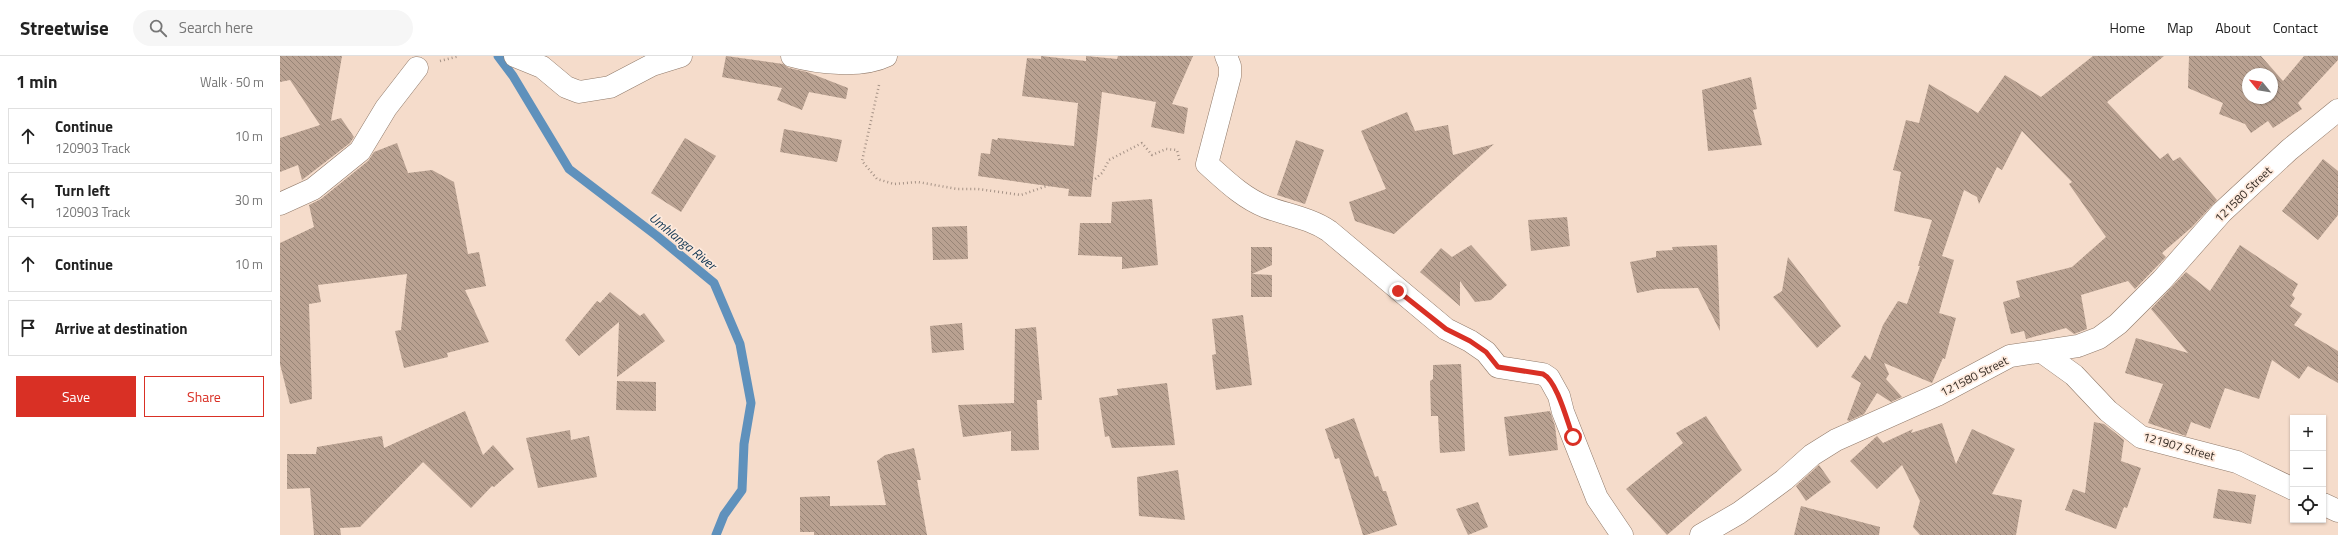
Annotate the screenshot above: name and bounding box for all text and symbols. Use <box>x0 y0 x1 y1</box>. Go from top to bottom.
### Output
search box <box>133 10 413 46</box>
text: Streetwise <box>20 13 109 42</box>
text: Search here <box>179 16 253 39</box>
icon: search <box>147 17 169 39</box>
text: Home <box>2110 17 2145 38</box>
text: Map <box>2167 17 2193 38</box>
text: About <box>2215 17 2251 38</box>
text: Contact <box>2273 17 2318 38</box>
north arrow <box>2242 68 2278 104</box>
text: 1 min <box>16 69 57 95</box>
text: Walk · 50 m <box>200 72 264 92</box>
text: Continue <box>55 115 113 138</box>
icon: ahead <box>17 125 39 147</box>
text: 10 m <box>235 126 263 146</box>
text: 120903 Track <box>55 138 130 158</box>
street label: 121580 Street <box>2210 161 2277 227</box>
text: Turn left <box>55 179 110 202</box>
icon: left <box>17 189 39 211</box>
text: 30 m <box>235 190 263 210</box>
text: 120903 Track <box>55 202 130 222</box>
water label: Umhlanga River <box>645 208 722 276</box>
icon: ahead <box>17 253 39 275</box>
text: Continue <box>55 253 113 276</box>
text: 10 m <box>235 254 263 274</box>
route end <box>1389 282 1407 300</box>
icon: arrive <box>17 317 39 339</box>
text: Arrive at destination <box>55 317 188 340</box>
street label: 121580 Street <box>1937 350 2012 401</box>
button: Save <box>16 376 136 417</box>
button: Share <box>144 376 264 417</box>
map controls <box>2290 415 2326 523</box>
button: + <box>2290 415 2326 451</box>
street label: 121907 Street <box>2141 427 2218 466</box>
route start <box>1564 428 1582 446</box>
button: − <box>2290 451 2326 487</box>
button: locate <box>2290 487 2326 523</box>

